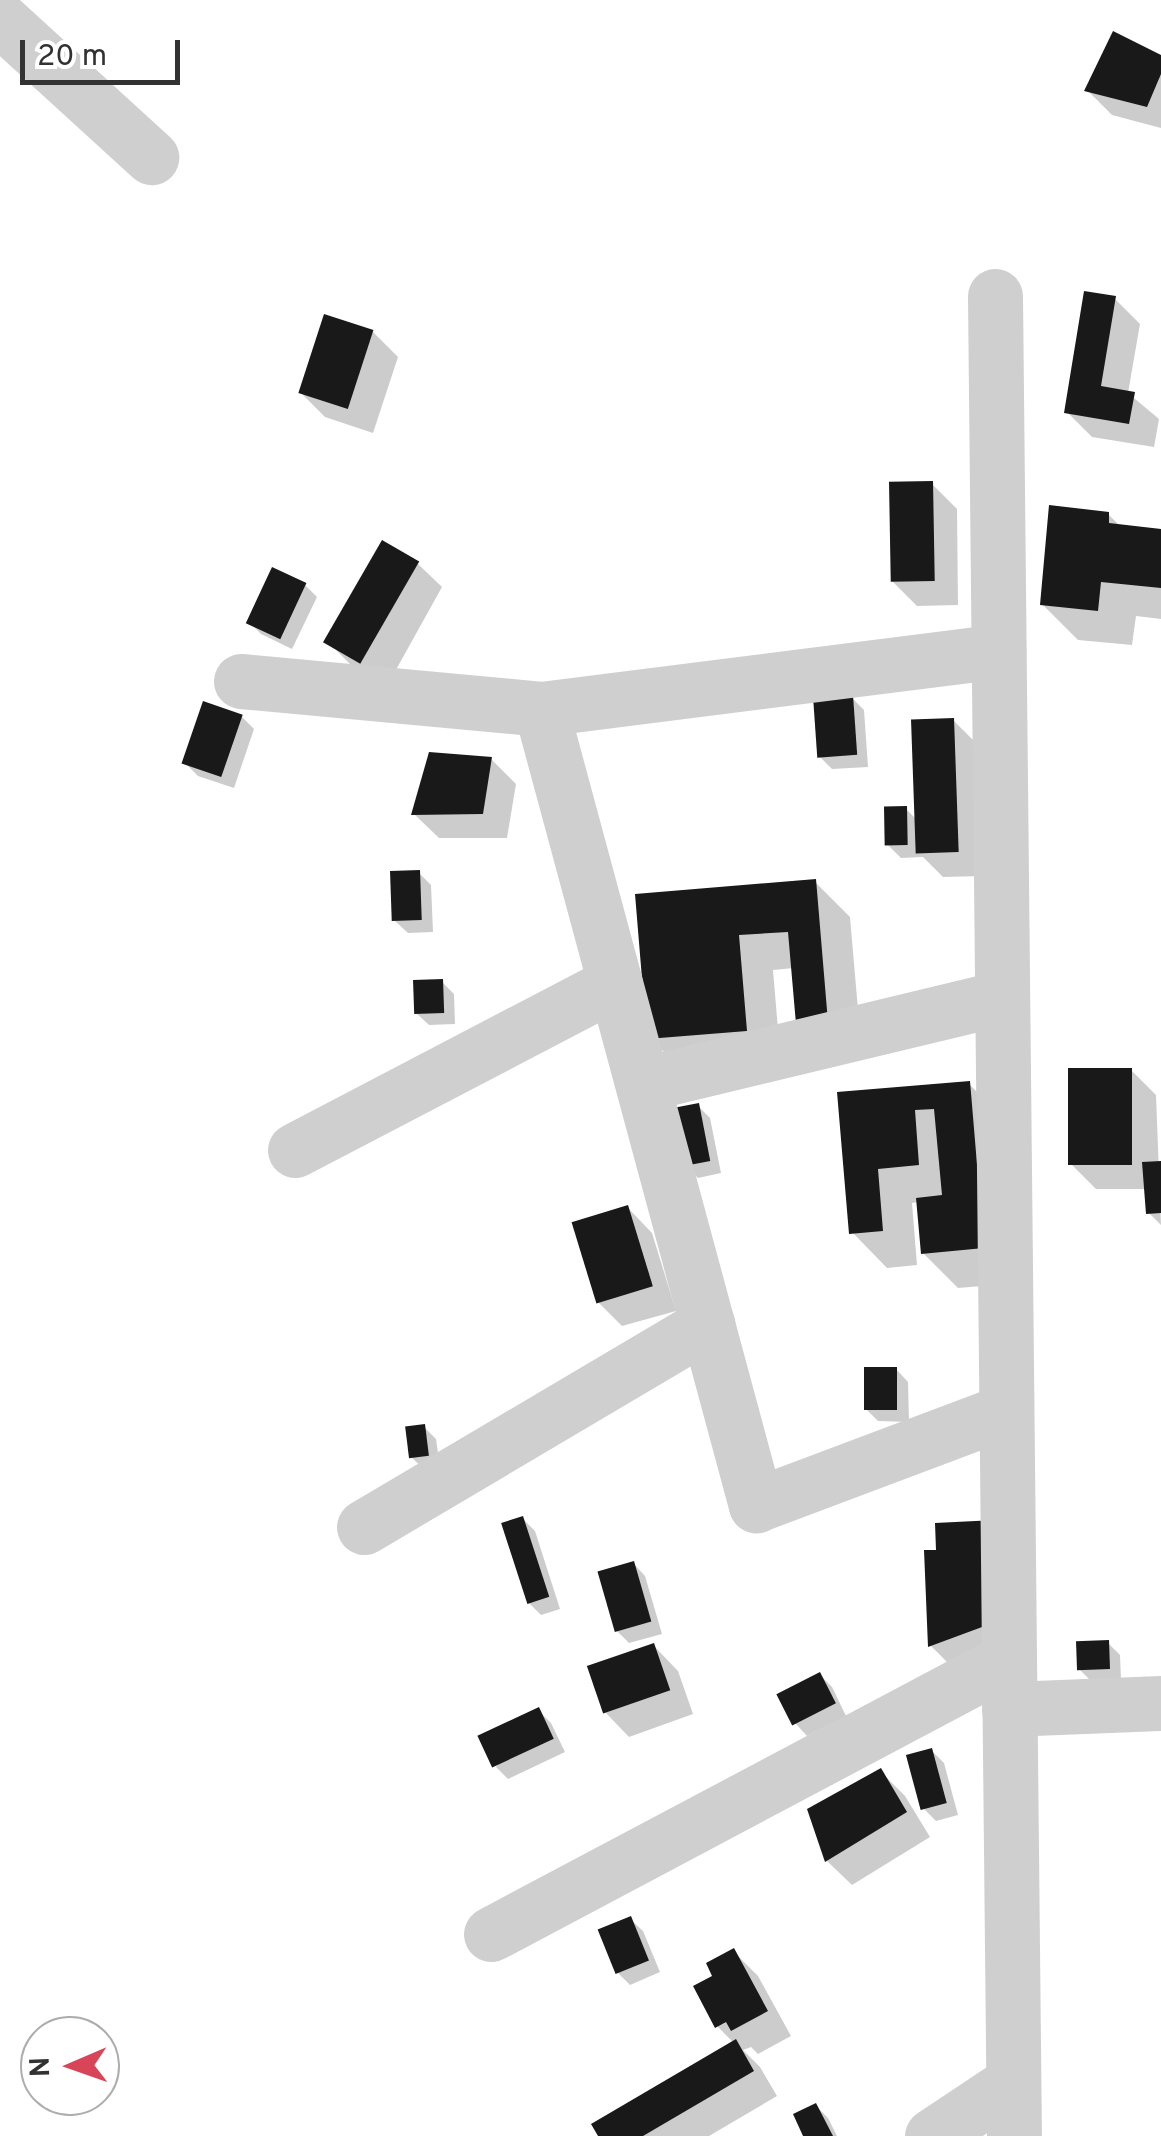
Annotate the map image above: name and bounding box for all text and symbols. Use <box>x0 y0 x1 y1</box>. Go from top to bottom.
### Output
scale bar <box>25 20 185 82</box>
text: 20 m <box>37 39 107 76</box>
north arrow <box>20 2016 120 2116</box>
text: N <box>24 2056 60 2078</box>

